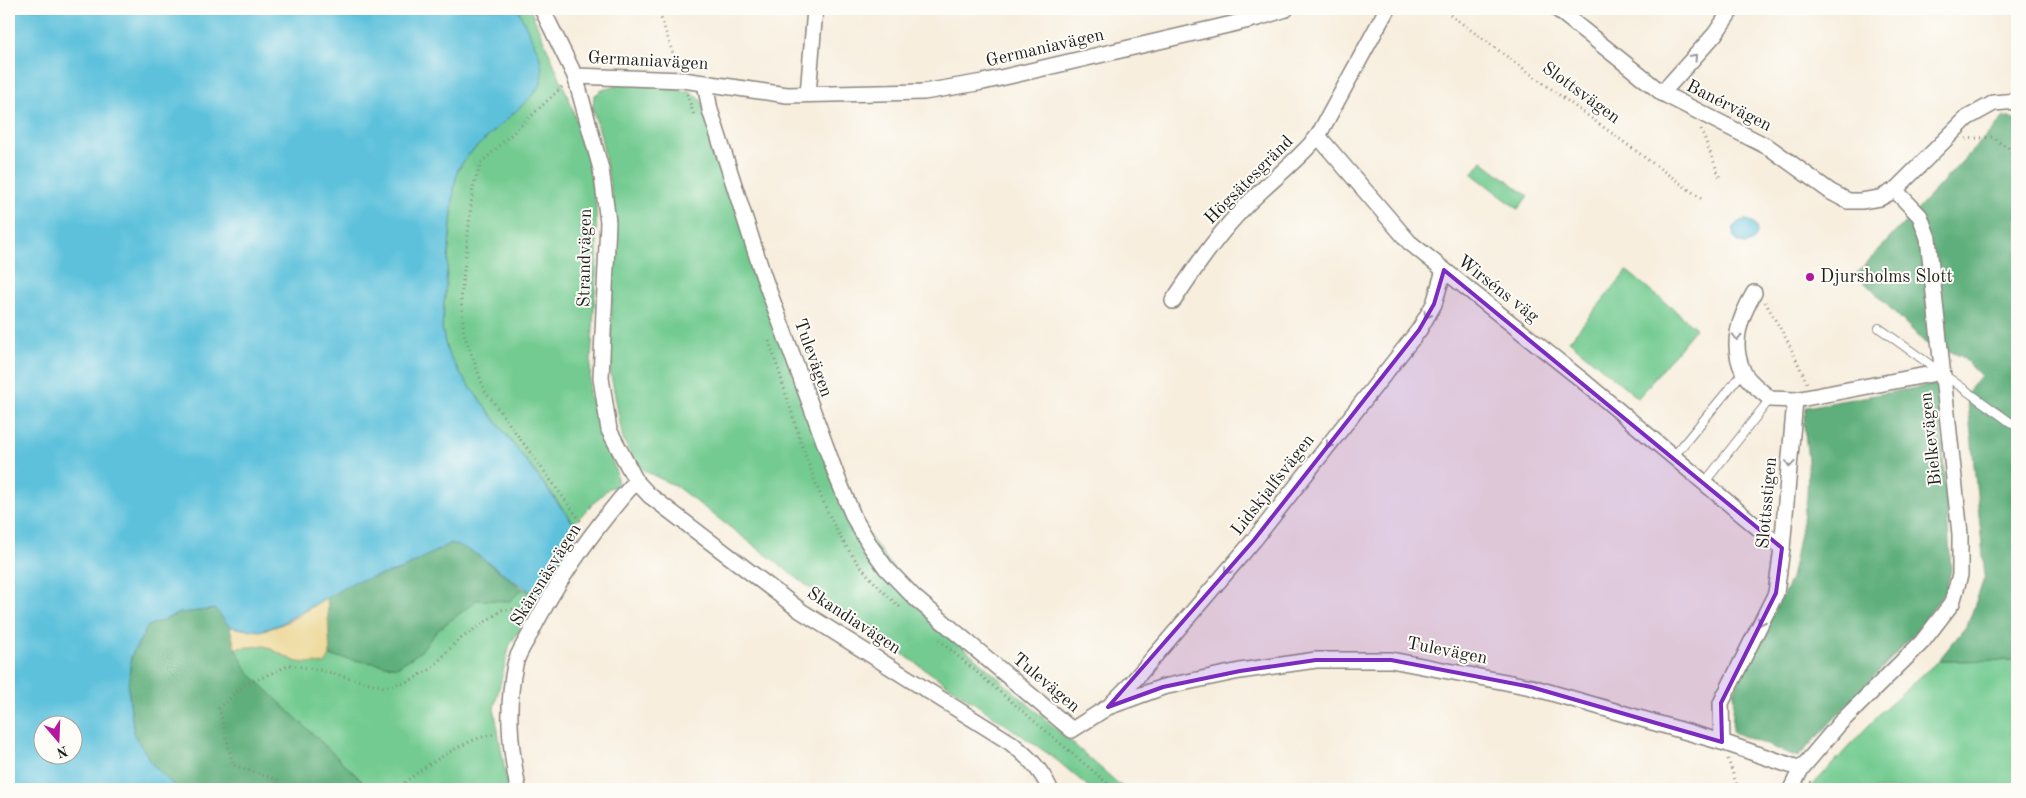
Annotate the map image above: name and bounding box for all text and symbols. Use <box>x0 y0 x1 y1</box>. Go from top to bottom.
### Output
street label: Germaniavägen <box>984 26 1106 70</box>
street label: Germaniavägen <box>587 49 709 73</box>
one-way arrow <box>1689 53 1698 62</box>
street label: Slottsvägen <box>1539 59 1624 127</box>
street label: Banérvägen <box>1684 77 1775 135</box>
street label: Högsätesgränd <box>1201 132 1297 228</box>
street label: Strandvägen <box>575 208 595 308</box>
street label: Wirséns väg <box>1454 252 1542 326</box>
place label: Djursholms Slott <box>1820 268 1953 286</box>
marker: Djursholms Slott <box>1804 271 1816 283</box>
one-way arrow <box>1424 310 1434 319</box>
street label: Tulevägen <box>791 317 836 400</box>
one-way arrow <box>1732 334 1743 342</box>
street label: Bielkevägen <box>1917 391 1945 487</box>
street label: Lidskjalfsvägen <box>1228 431 1318 539</box>
one-way arrow <box>1325 439 1334 448</box>
street label: Slottsstigen <box>1754 456 1780 550</box>
one-way arrow <box>1784 460 1795 468</box>
street label: Skärsnäsvägen <box>507 520 585 629</box>
one-way arrow <box>1224 566 1233 575</box>
street label: Skandiavägen <box>804 584 904 658</box>
one-way arrow <box>1757 617 1767 626</box>
street label: Tulevägen <box>1405 634 1489 668</box>
street label: Tulevägen <box>1009 650 1083 716</box>
north arrow <box>32 716 82 766</box>
text: N <box>54 743 69 760</box>

